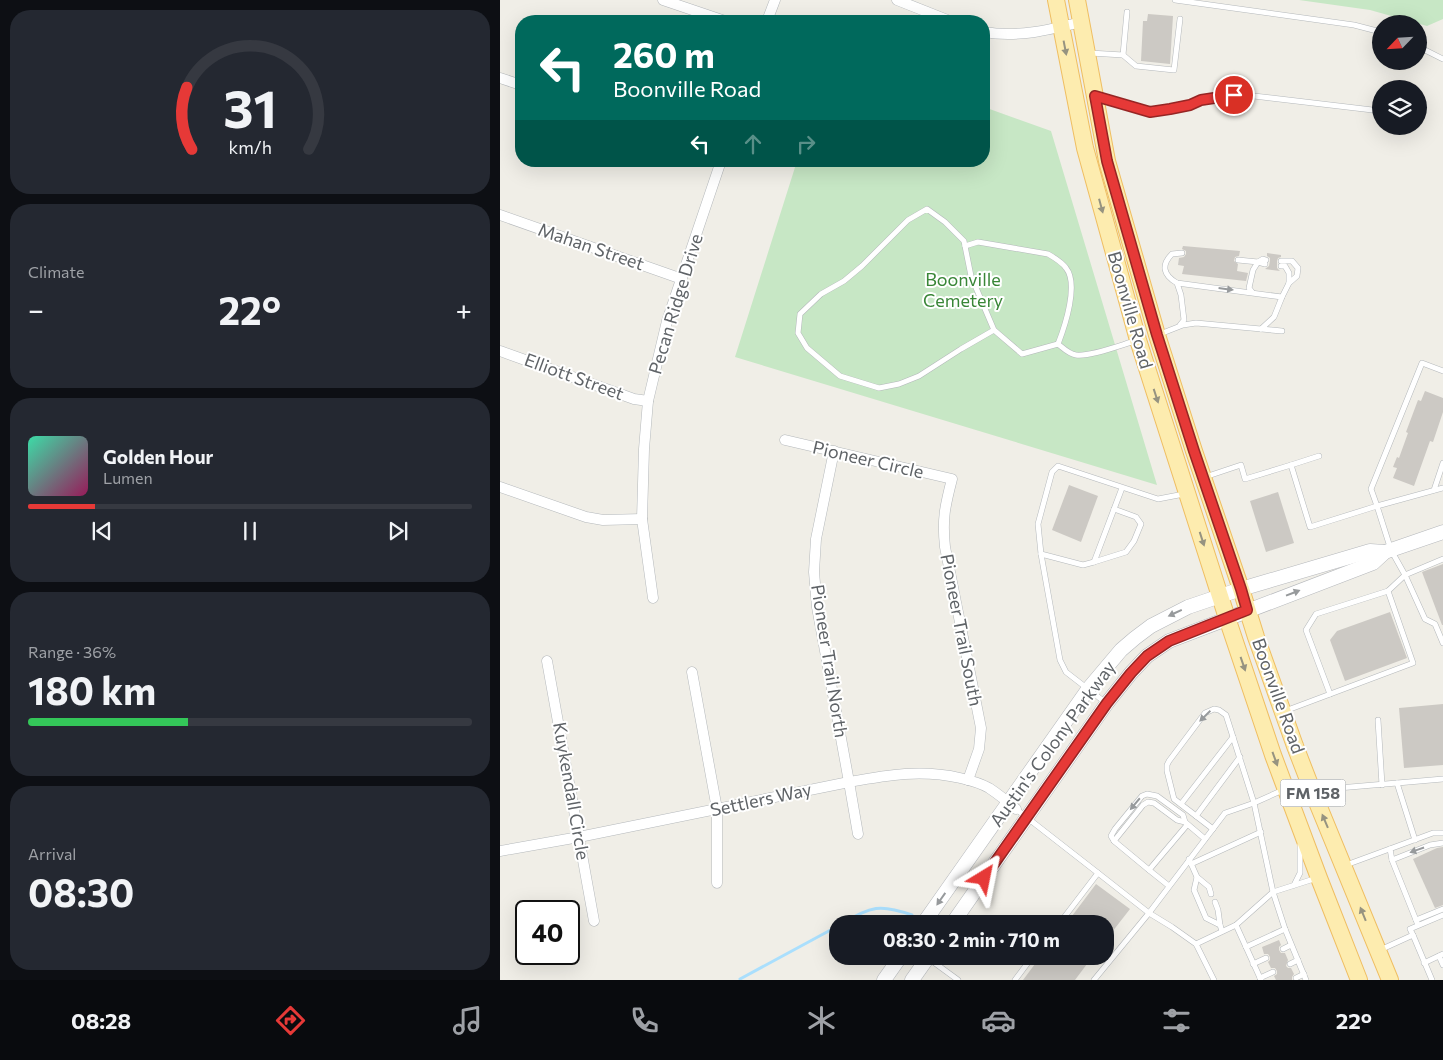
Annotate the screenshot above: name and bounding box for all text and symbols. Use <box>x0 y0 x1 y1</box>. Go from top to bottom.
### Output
north arrow <box>1372 15 1428 70</box>
map controls <box>1372 15 1427 135</box>
text: 260 m <box>613 32 715 75</box>
icon: left <box>530 35 595 100</box>
one-way arrow <box>1061 40 1069 56</box>
pin <box>1213 74 1255 116</box>
text: 31 <box>223 75 277 139</box>
text: Boonville Road <box>613 75 761 102</box>
button: layers <box>1372 80 1427 135</box>
icon: arrive <box>1220 81 1248 109</box>
icon: left <box>686 130 714 158</box>
icon: ahead <box>739 130 767 158</box>
icon: right <box>792 130 820 158</box>
text: km/h <box>228 136 272 158</box>
one-way arrow <box>1097 199 1105 214</box>
street label: Mahan Street <box>535 218 647 274</box>
street label: Pecan Ridge Drive <box>643 231 707 377</box>
street label: Boonville Road <box>1104 248 1158 371</box>
text: Climate <box>28 262 84 281</box>
park label: Boonville Cemetery <box>923 268 1003 311</box>
one-way arrow <box>1218 285 1234 293</box>
text: 22° <box>218 286 281 333</box>
text: − <box>28 292 44 326</box>
text: + <box>456 292 472 326</box>
street label: Elliott Street <box>522 348 627 404</box>
one-way arrow <box>1152 389 1160 404</box>
street label: Pioneer Circle <box>810 436 926 483</box>
text: Golden Hour <box>103 445 213 468</box>
text: Lumen <box>103 468 153 487</box>
icon: previous <box>88 517 116 545</box>
icon: pause <box>236 517 264 545</box>
icon: next <box>384 517 412 545</box>
one-way arrow <box>1198 532 1206 547</box>
street label: Pioneer Trail South <box>936 552 988 708</box>
street label: Pioneer Trail North <box>807 583 853 739</box>
one-way arrow <box>1286 589 1301 597</box>
one-way arrow <box>1168 610 1182 618</box>
street label: Boonville Road <box>1248 635 1310 756</box>
text: Range · 36% <box>28 642 116 661</box>
street label: Austin's Colony Parkway <box>985 656 1120 831</box>
one-way arrow <box>1239 657 1247 672</box>
text: 180 km <box>28 666 156 713</box>
one-way arrow <box>1199 710 1211 722</box>
street label: Kuykendall Circle <box>549 720 595 861</box>
one-way arrow <box>1271 752 1279 767</box>
street label: Settlers Way <box>708 778 814 821</box>
road number: FM 158 <box>1280 780 1346 806</box>
one-way arrow <box>1129 797 1140 810</box>
one-way arrow <box>1320 814 1328 828</box>
text: Arrival <box>28 844 76 863</box>
one-way arrow <box>1409 846 1424 854</box>
position arrow <box>957 851 1009 903</box>
text: 08:30 <box>28 868 134 915</box>
one-way arrow <box>936 892 946 906</box>
speed limit sign: 40 <box>515 900 580 965</box>
one-way arrow <box>1358 907 1366 921</box>
text: 08:30 · 2 min · 710 m <box>883 928 1060 951</box>
icon: directions <box>273 1003 308 1038</box>
icon: music <box>450 1003 485 1038</box>
icon: phone <box>627 1003 662 1038</box>
icon: climate <box>804 1003 839 1038</box>
icon: car <box>981 1003 1016 1038</box>
icon: filters <box>1159 1003 1194 1038</box>
text: 08:28 <box>71 1007 131 1034</box>
text: 22° <box>1336 1007 1372 1034</box>

